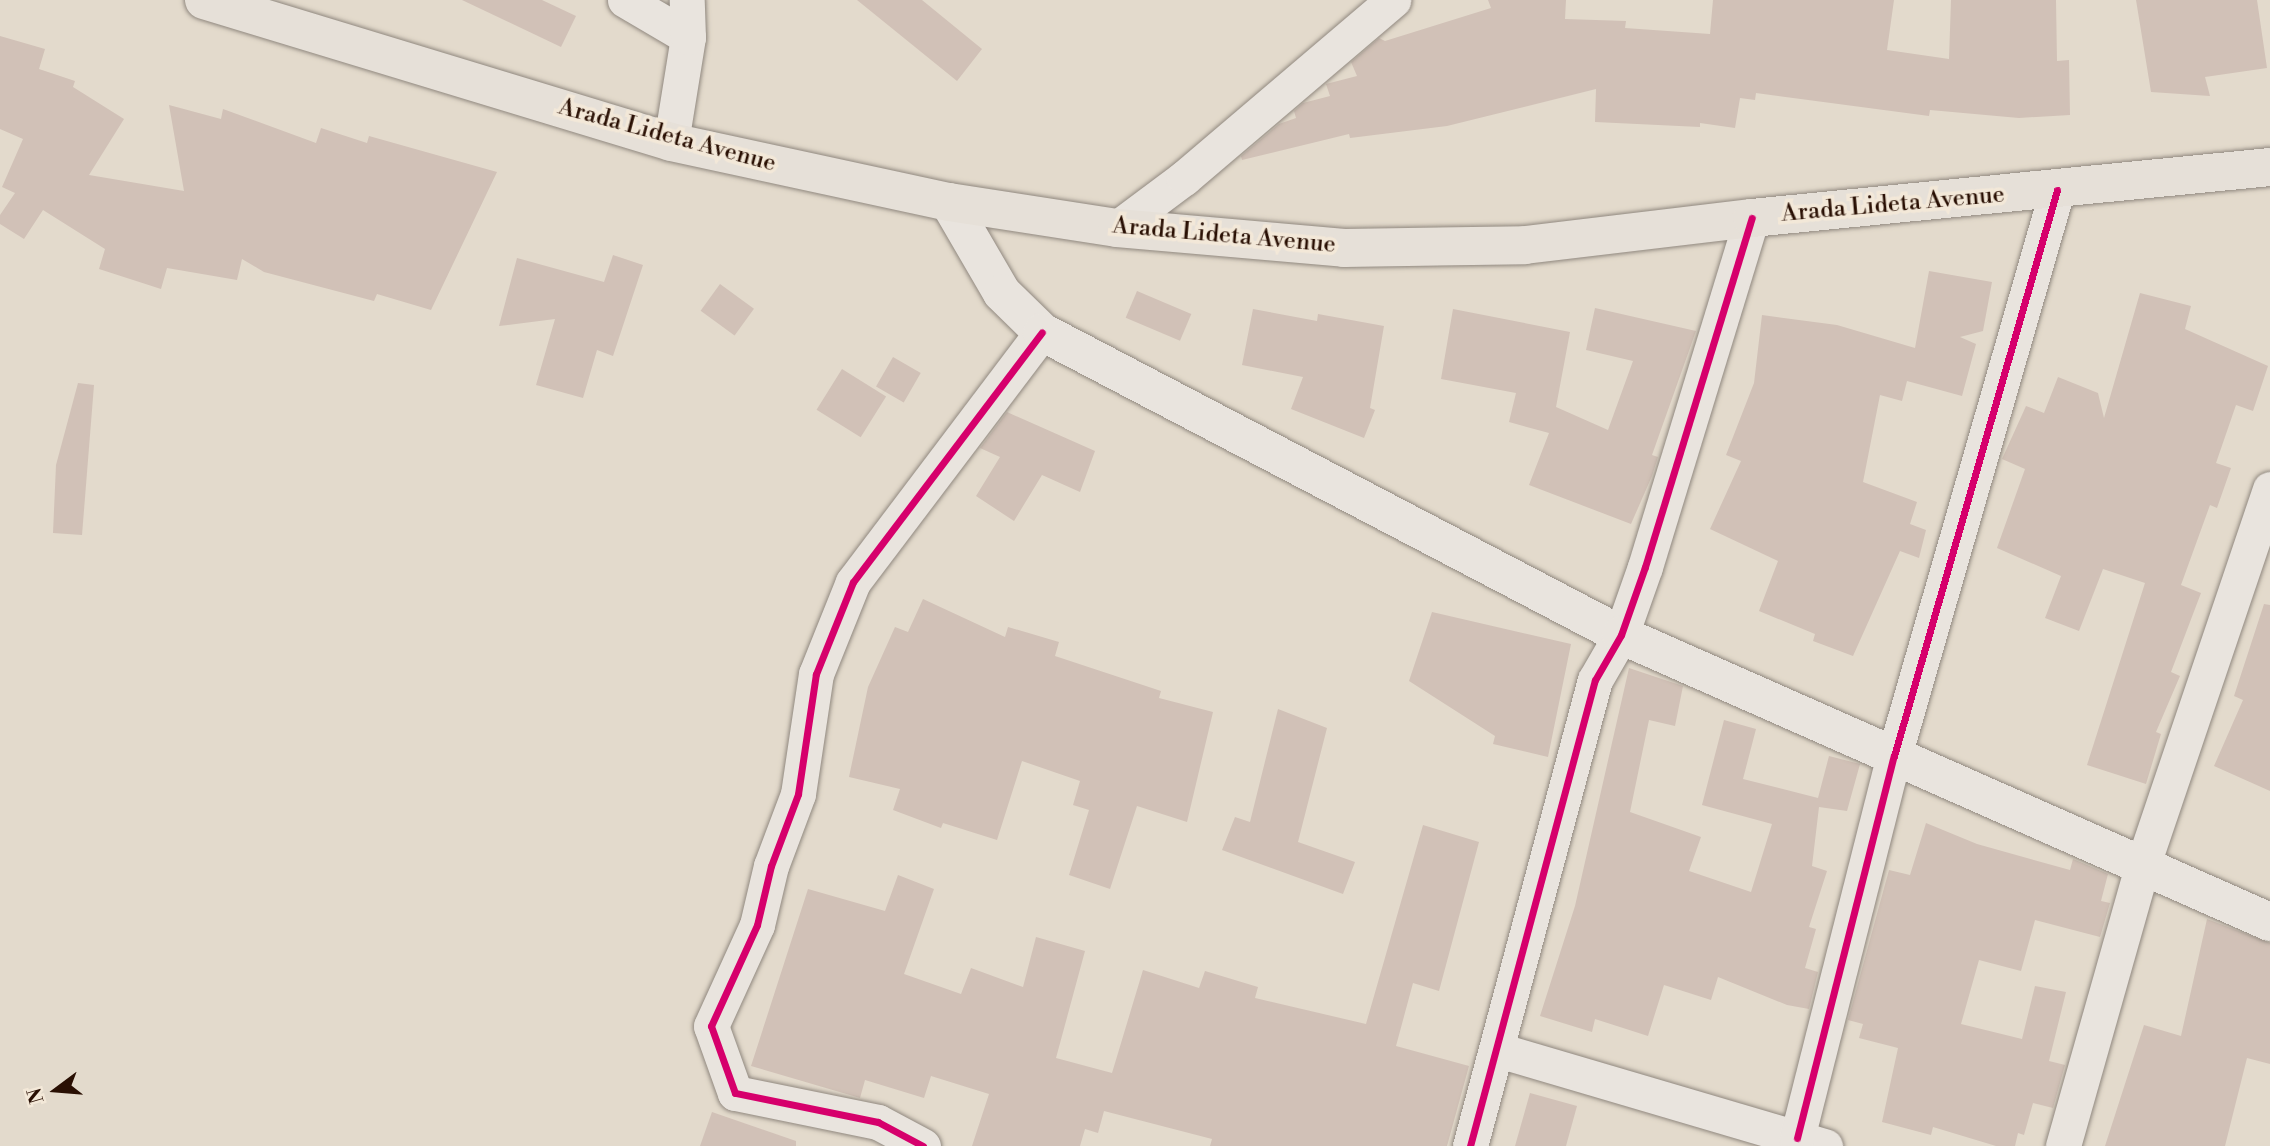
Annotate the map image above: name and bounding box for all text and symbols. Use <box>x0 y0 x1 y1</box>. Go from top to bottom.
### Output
street label: Arada Lideta Avenue <box>555 93 779 179</box>
street label: Arada Lideta Avenue <box>1780 181 2006 229</box>
street label: Arada Lideta Avenue <box>1111 212 1337 260</box>
north arrow <box>21 1055 91 1125</box>
text: N <box>22 1085 49 1106</box>

